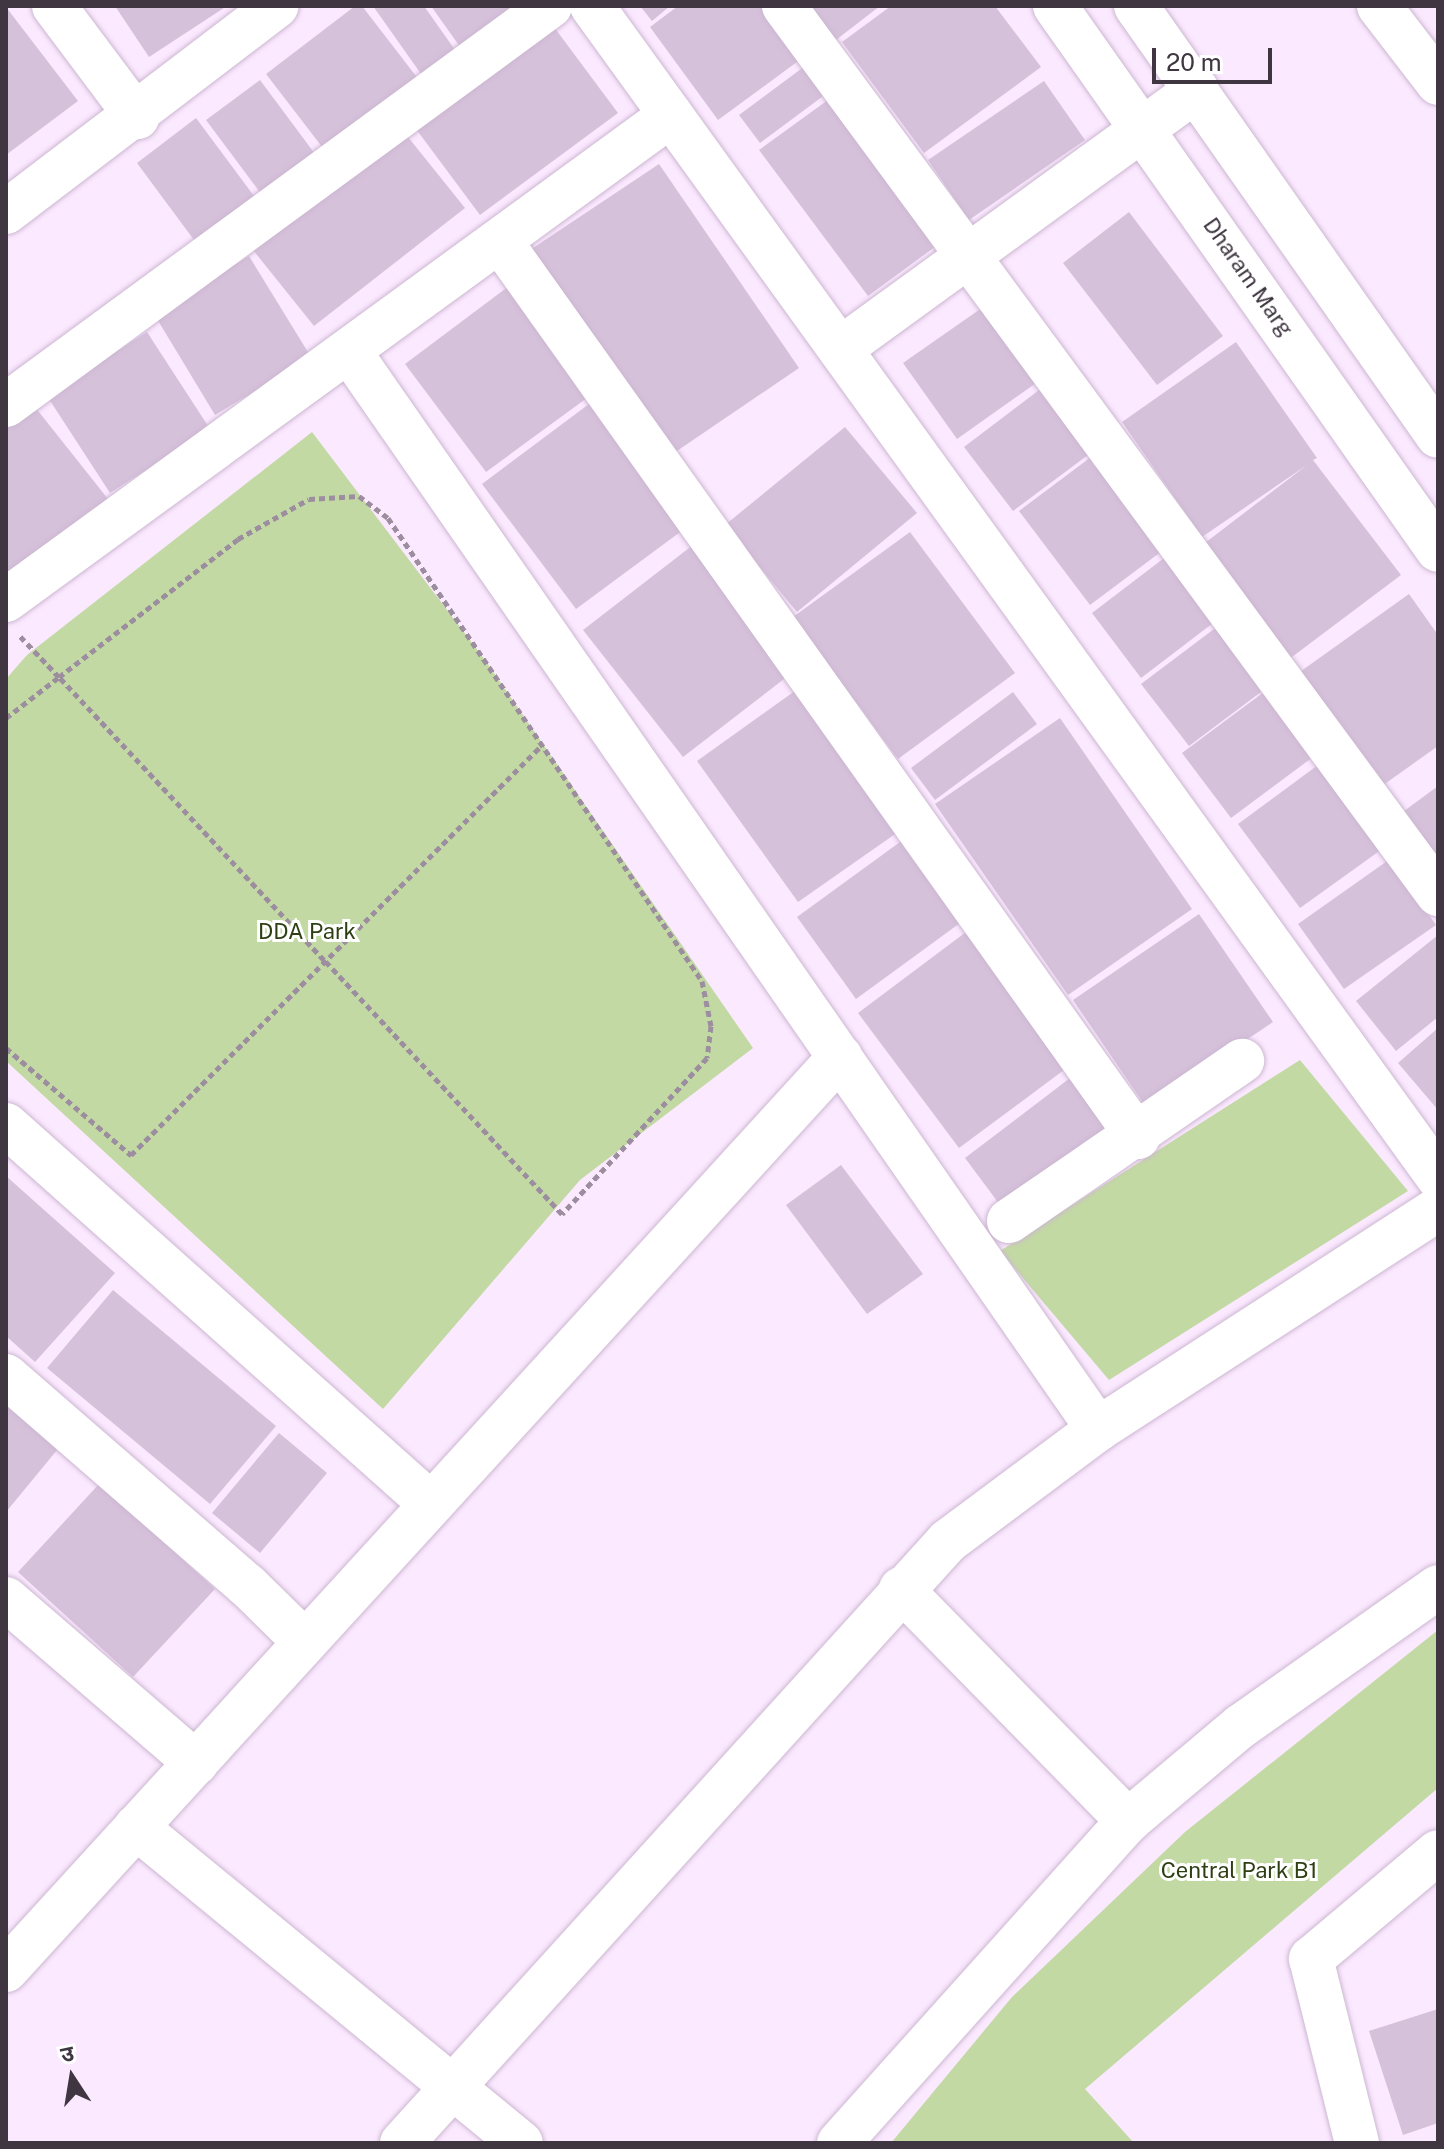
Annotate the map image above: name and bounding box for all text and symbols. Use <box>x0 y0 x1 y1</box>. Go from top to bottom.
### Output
scale bar <box>1156 32 1276 82</box>
text: 20 m <box>1166 48 1222 76</box>
street label: Dharam Marg <box>1198 213 1298 341</box>
park label: DDA Park <box>258 919 356 945</box>
park label: Central Park B1 <box>1161 1858 1317 1884</box>
north arrow <box>32 2037 112 2117</box>
text: उ <box>58 2039 76 2068</box>

